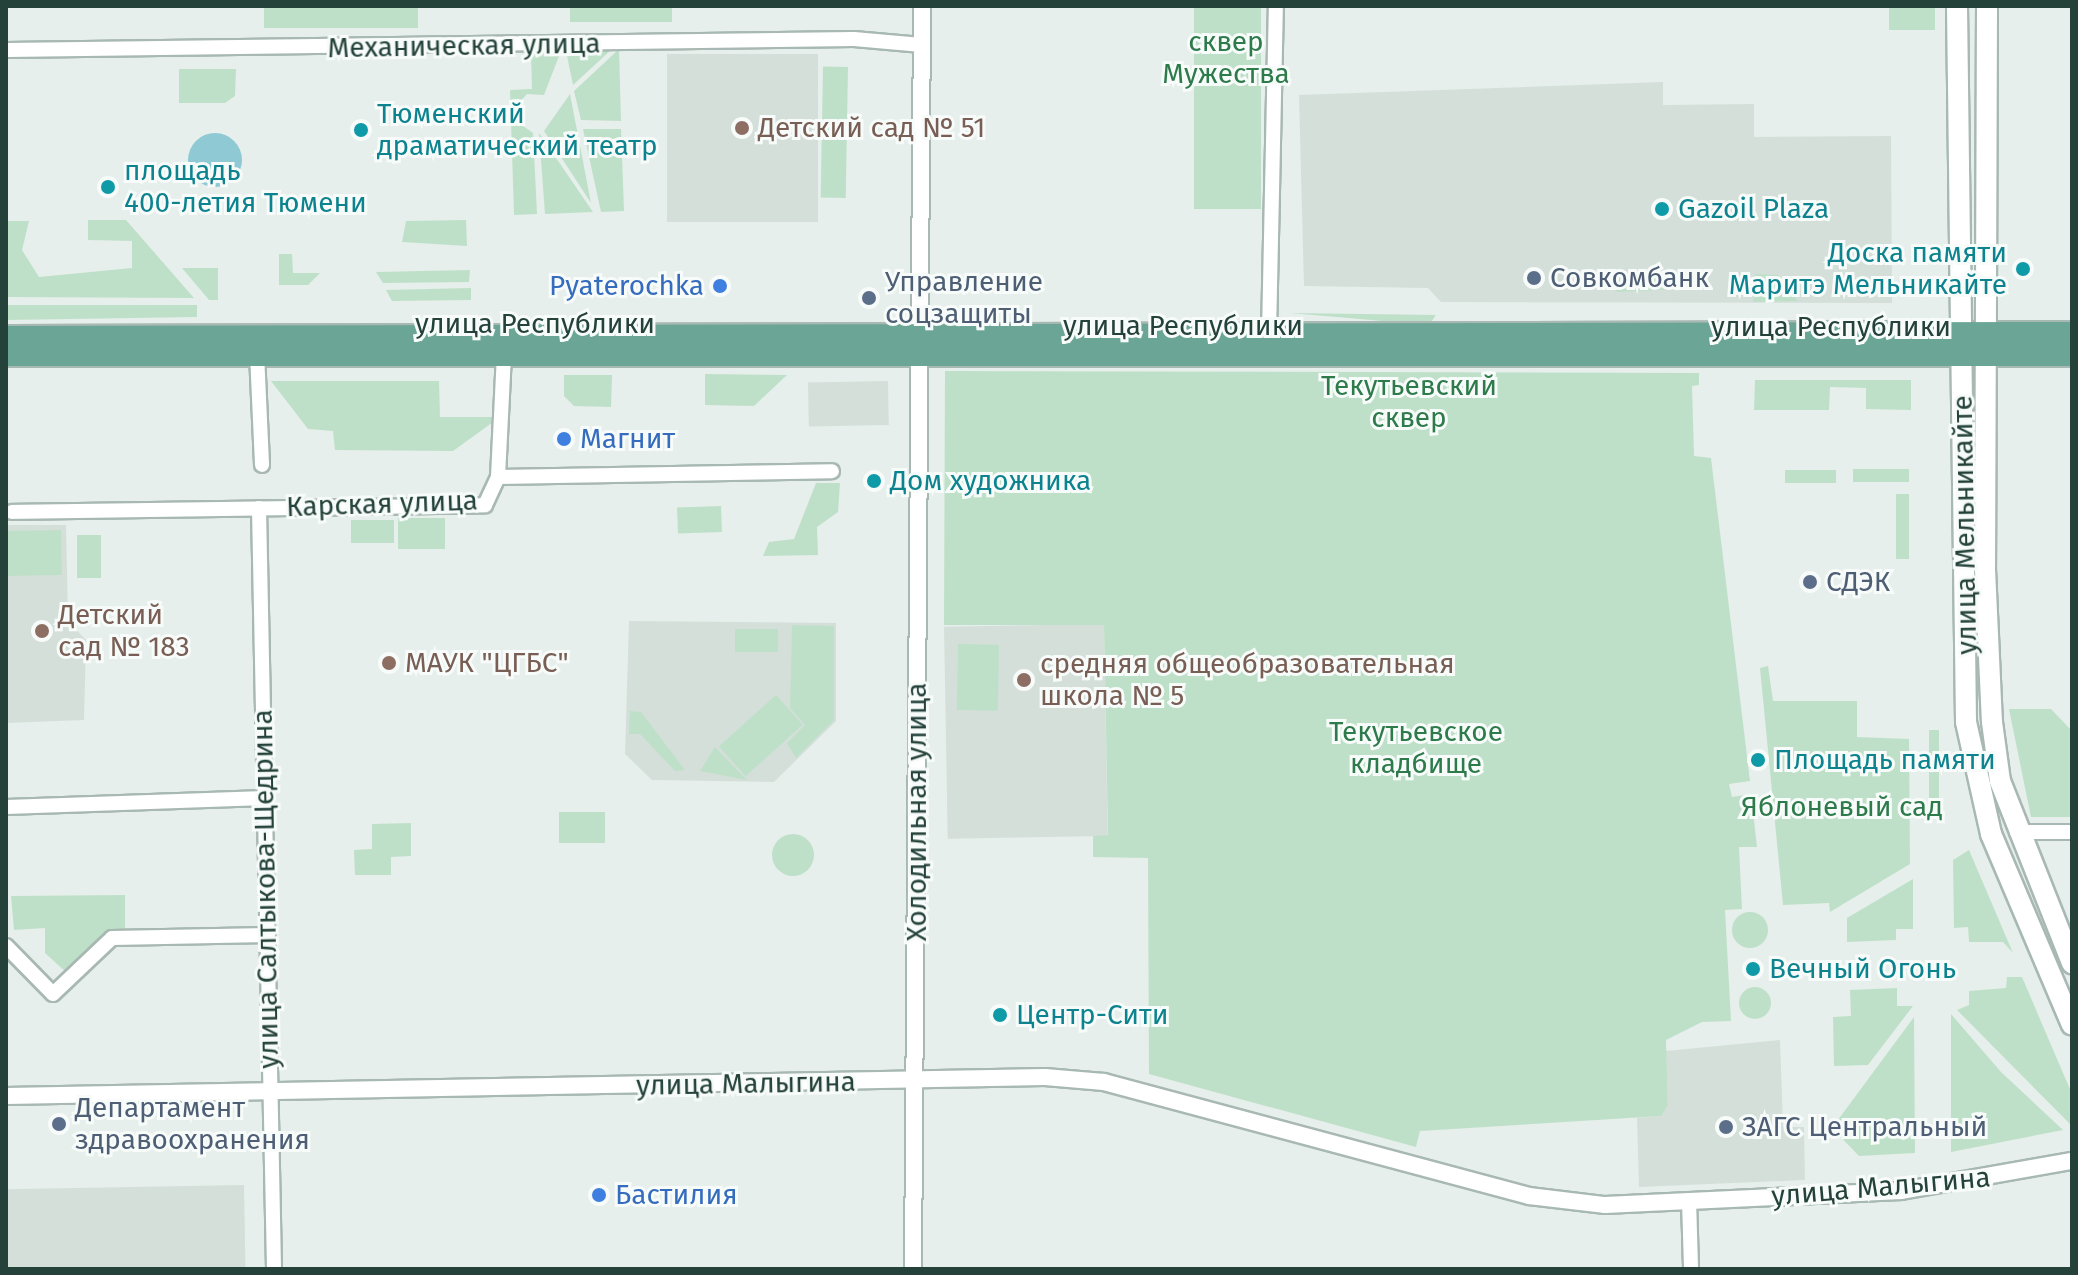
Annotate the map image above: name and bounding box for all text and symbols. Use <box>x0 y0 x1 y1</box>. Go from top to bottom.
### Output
park label: сквер Мужества <box>1162 25 1290 91</box>
street label: Механическая улица <box>327 27 601 65</box>
place label: Тюменский драматический театр <box>377 97 658 163</box>
place label: Детский сад № 51 <box>758 111 985 145</box>
marker: Детский сад № 51 <box>733 119 751 137</box>
marker: Тюменский драматический театр <box>352 121 370 139</box>
place label: площадь 400-летия Тюмени <box>124 154 367 220</box>
marker: площадь 400-летия Тюмени <box>99 178 117 196</box>
place label: Gazoil Plaza <box>1678 192 1829 226</box>
marker: Gazoil Plaza <box>1653 200 1671 218</box>
place label: Доска памяти Маритэ Мельникайте <box>1729 236 2007 302</box>
marker: Доска памяти Маритэ Мельникайте <box>2014 260 2032 278</box>
place label: Совкомбанк <box>1550 261 1709 295</box>
place label: Управление соцзащиты <box>885 265 1043 331</box>
place label: Pyaterochka <box>549 269 704 303</box>
marker: Совкомбанк <box>1525 269 1543 287</box>
marker: Pyaterochka <box>711 277 729 295</box>
marker: Управление соцзащиты <box>860 289 878 307</box>
street label: улица Республики <box>415 307 655 341</box>
street label: улица Республики <box>1063 309 1303 343</box>
street label: улица Республики <box>1711 310 1951 344</box>
park label: Текутьевский сквер <box>1321 369 1497 435</box>
street label: улица Мельникайте <box>1946 395 1984 655</box>
place label: Магнит <box>580 422 675 456</box>
marker: Магнит <box>555 430 573 448</box>
place label: Дом художника <box>890 464 1091 498</box>
marker: Дом художника <box>865 472 883 490</box>
street label: Карская улица <box>286 484 478 524</box>
place label: СДЭК <box>1826 565 1890 599</box>
marker: СДЭК <box>1801 573 1819 591</box>
place label: Детский сад № 183 <box>58 598 190 664</box>
marker: Детский сад № 183 <box>33 622 51 640</box>
place label: МАУК "ЦГБС" <box>405 646 569 680</box>
place label: средняя общеобразовательная школа № 5 <box>1040 647 1455 713</box>
marker: МАУК "ЦГБС" <box>380 654 398 672</box>
marker: средняя общеобразовательная школа № 5 <box>1015 671 1033 689</box>
street label: Холодильная улица <box>900 683 934 941</box>
street label: улица Салтыкова-Щедрина <box>246 709 286 1069</box>
park label: Текутьевское кладбище <box>1329 715 1503 781</box>
place label: Площадь памяти <box>1774 743 1996 777</box>
marker: Площадь памяти <box>1749 751 1767 769</box>
park label: Яблоневый сад <box>1741 790 1943 824</box>
place label: Вечный Огонь <box>1769 952 1956 986</box>
marker: Вечный Огонь <box>1744 960 1762 978</box>
place label: Центр-Сити <box>1016 998 1169 1032</box>
marker: Центр-Сити <box>991 1006 1009 1024</box>
street label: улица Малыгина <box>636 1065 856 1103</box>
place label: Департамент здравоохранения <box>75 1091 310 1157</box>
place label: ЗАГС Центральный <box>1742 1110 1987 1144</box>
marker: Департамент здравоохранения <box>50 1115 68 1133</box>
marker: ЗАГС Центральный <box>1717 1118 1735 1136</box>
street label: улица Малыгина <box>1770 1161 1992 1213</box>
place label: Бастилия <box>615 1178 738 1212</box>
marker: Бастилия <box>590 1186 608 1204</box>

